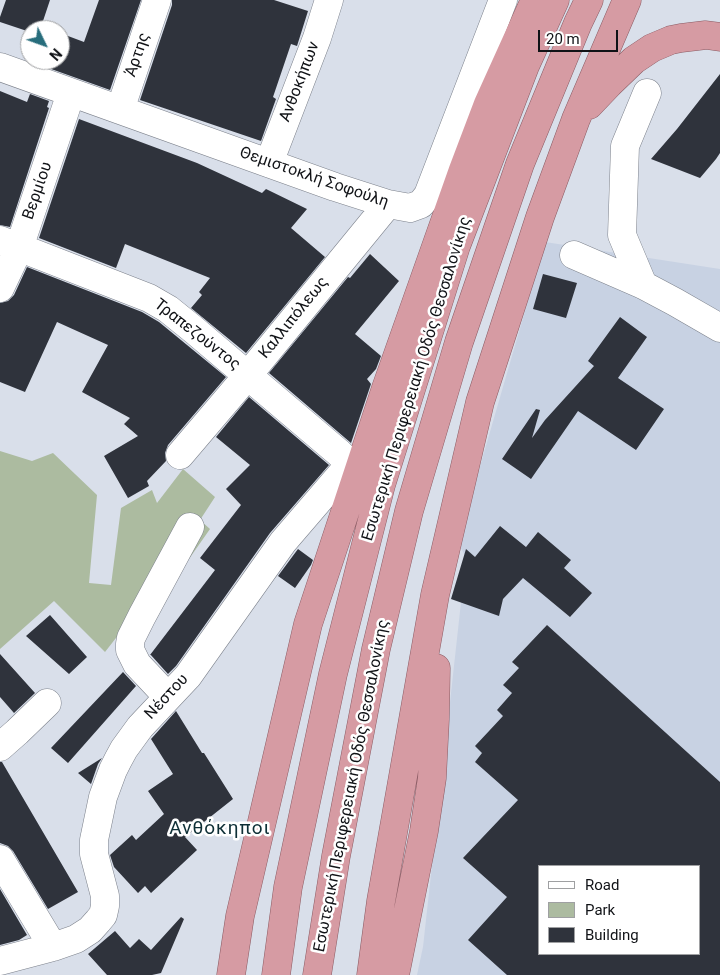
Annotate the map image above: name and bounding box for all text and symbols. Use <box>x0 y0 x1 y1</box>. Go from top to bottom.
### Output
north arrow <box>20 20 70 70</box>
scale bar <box>540 20 620 52</box>
street label: Άρτης <box>122 30 154 80</box>
text: 20 m <box>546 30 580 48</box>
street label: Ανθοκήπων <box>276 39 324 125</box>
text: N <box>46 45 65 63</box>
street label: Θεμιστοκλή Σοφούλη <box>237 143 391 213</box>
street label: Βερμίου <box>19 160 57 222</box>
street label: Εσωτερική Περιφερειακή Οδός Θεσσαλονίκης <box>358 215 476 543</box>
street label: Καλλιπόλεως <box>255 273 333 363</box>
street label: Τραπεζούντος <box>150 295 244 375</box>
street label: Εσωτερική Περιφερειακή Οδός Θεσσαλονίκης <box>310 618 394 954</box>
street label: Νέστου <box>141 670 193 724</box>
district label: Ανθόκηποι <box>168 818 272 840</box>
legend <box>538 865 700 955</box>
text: Road <box>585 876 619 894</box>
text: Park <box>585 901 615 919</box>
text: Building <box>585 926 639 944</box>

